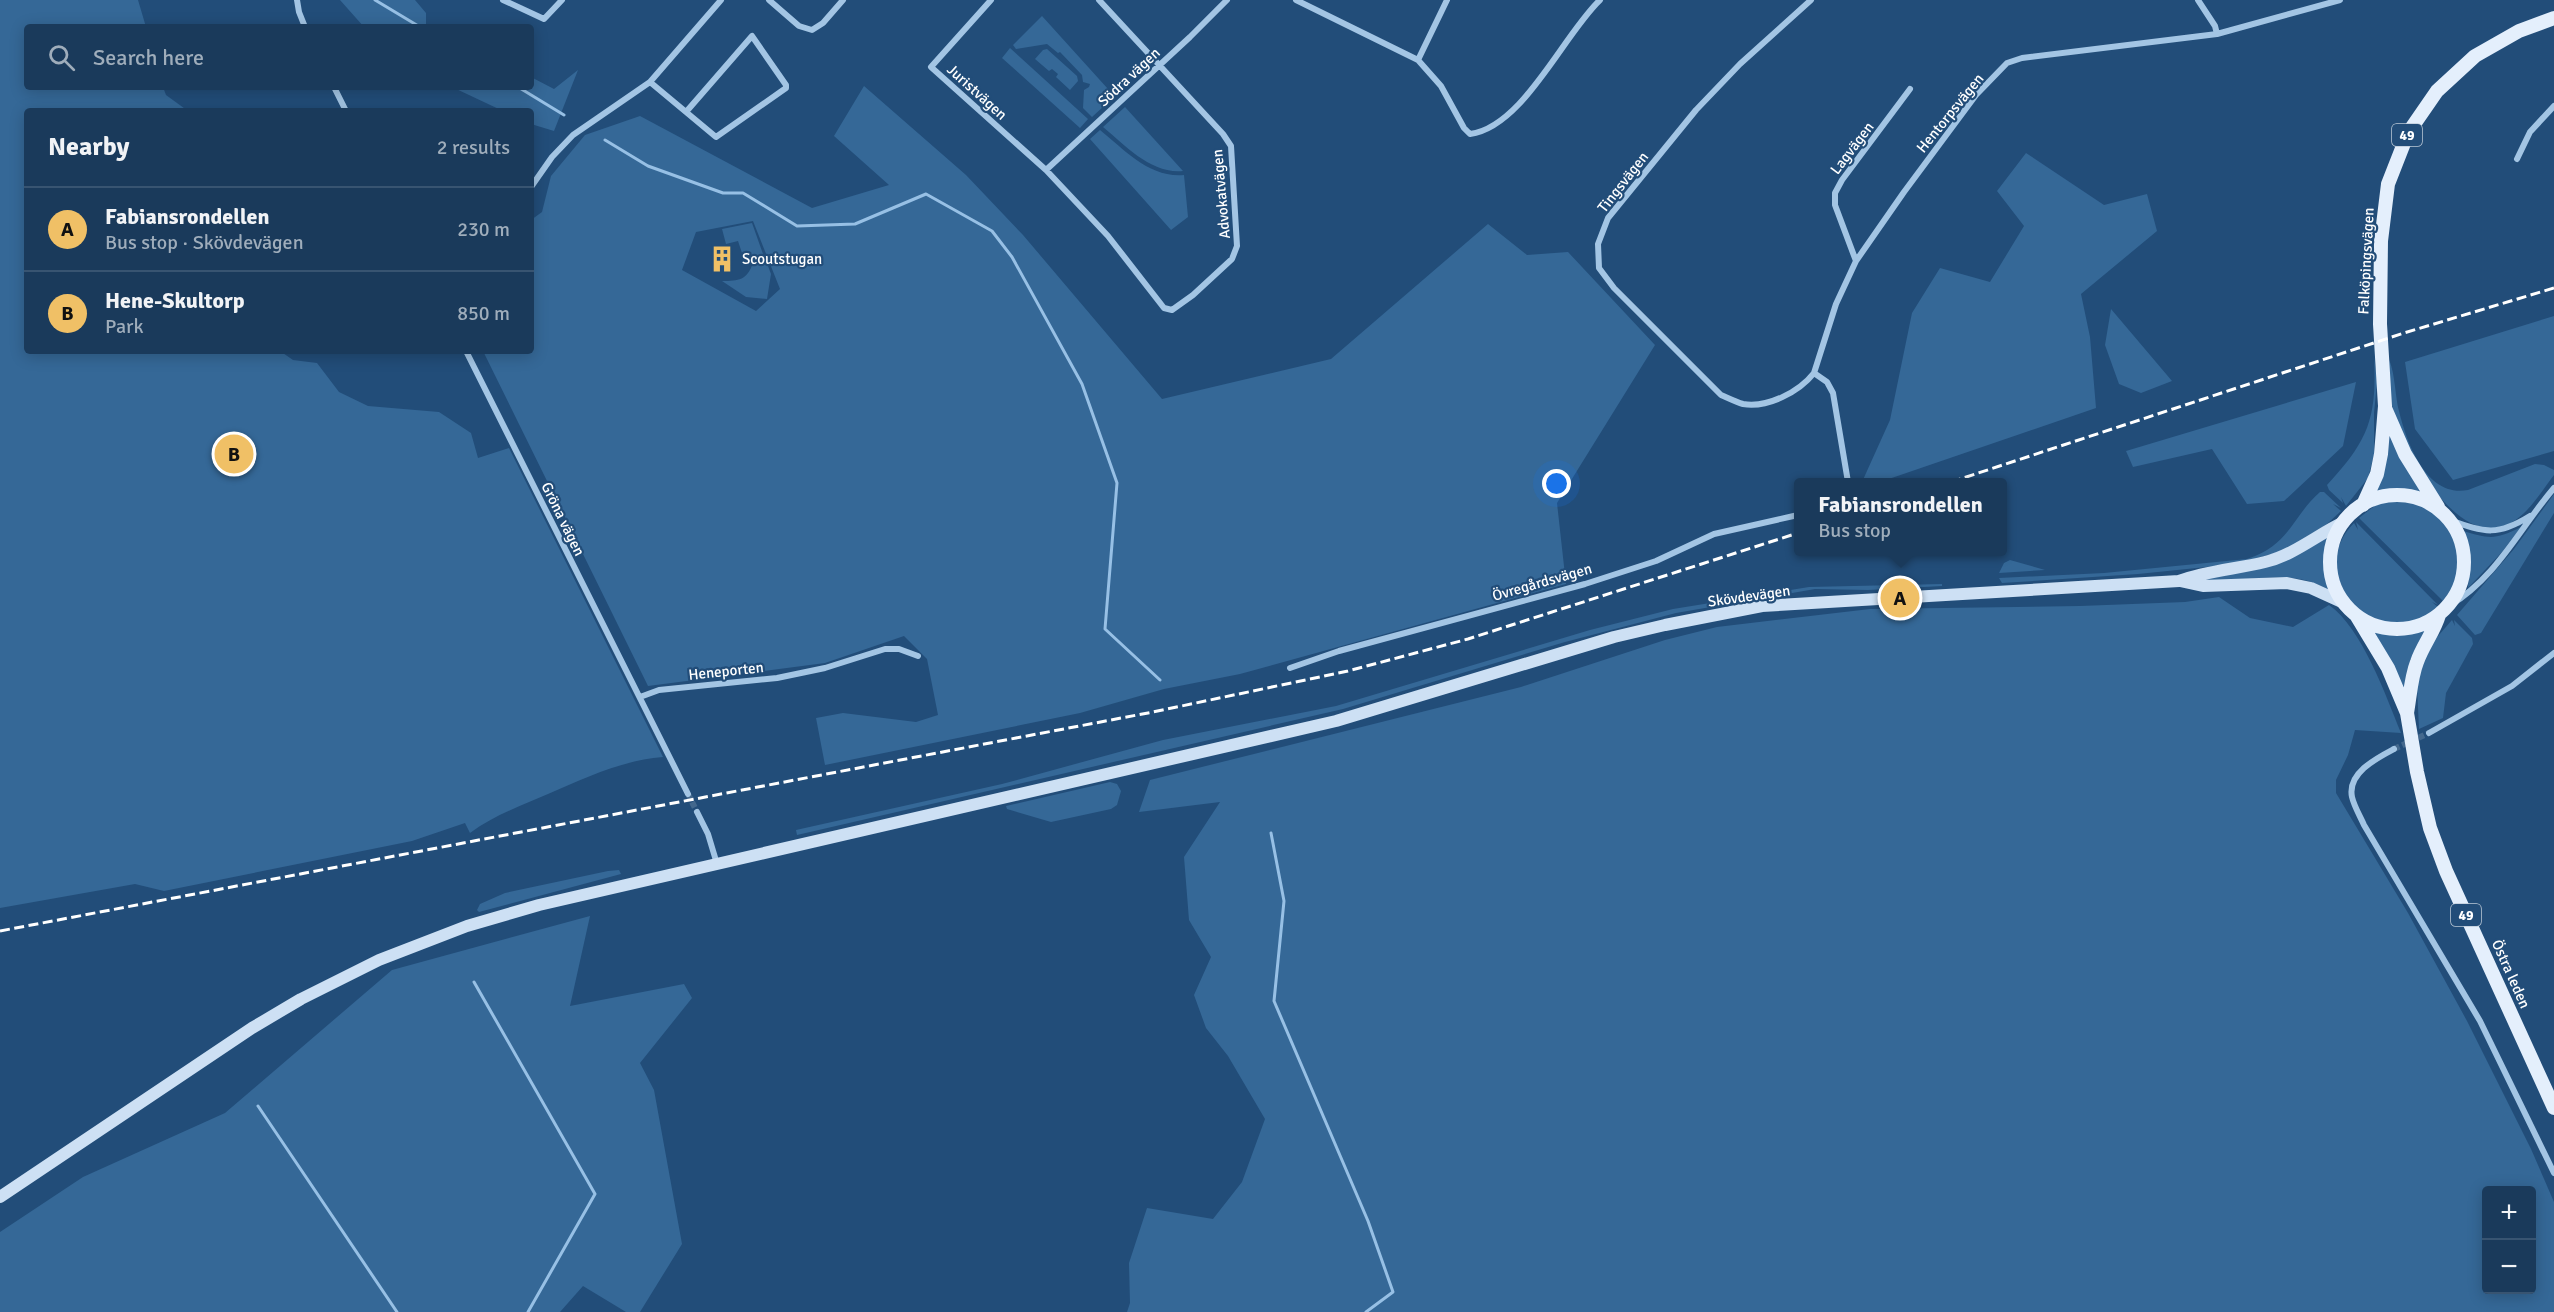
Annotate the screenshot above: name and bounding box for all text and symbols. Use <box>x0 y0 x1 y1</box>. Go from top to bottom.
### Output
search box <box>24 24 534 90</box>
icon: search <box>45 41 78 74</box>
text: Search here <box>93 44 204 71</box>
street label: Södra vägen <box>1094 44 1164 110</box>
street label: Juristvägen <box>943 60 1011 124</box>
street label: Hentorpsvägen <box>1913 70 1987 156</box>
street label: Lagvägen <box>1826 118 1878 178</box>
road number: 49 <box>2392 124 2422 146</box>
text: Nearby <box>48 131 129 163</box>
text: 2 results <box>437 135 510 160</box>
street label: Tingsvägen <box>1594 148 1652 216</box>
street label: Advokatvägen <box>1208 149 1234 239</box>
text: Fabiansrondellen <box>105 203 270 230</box>
street label: Falköpingsvägen <box>2354 207 2378 315</box>
text: A <box>61 217 74 242</box>
text: 230 m <box>457 217 510 242</box>
text: Bus stop · Skövdevägen <box>105 230 304 255</box>
building icon: Scoutstugan <box>707 244 737 274</box>
place label: Scoutstugan <box>742 250 822 268</box>
text: Hene-Skultorp <box>105 287 245 314</box>
text: B <box>61 301 74 326</box>
text: 850 m <box>457 301 510 326</box>
text: Park <box>105 314 143 339</box>
pin: B <box>214 432 254 476</box>
your location <box>1542 469 1571 498</box>
popup <box>1794 478 2007 556</box>
street label: Gröna vägen <box>537 479 589 559</box>
text: Fabiansrondellen <box>1818 491 1983 518</box>
text: Bus stop <box>1818 518 1891 543</box>
street label: Övregårdsvägen <box>1490 559 1594 605</box>
pin: A <box>1880 576 1920 620</box>
street label: Skövdevägen <box>1707 581 1791 611</box>
street label: Heneporten <box>687 658 765 684</box>
road number: 49 <box>2451 904 2481 926</box>
street label: Östra leden <box>2488 937 2534 1011</box>
map controls <box>2482 1186 2536 1294</box>
button: + <box>2482 1186 2536 1240</box>
button: − <box>2482 1240 2536 1294</box>

